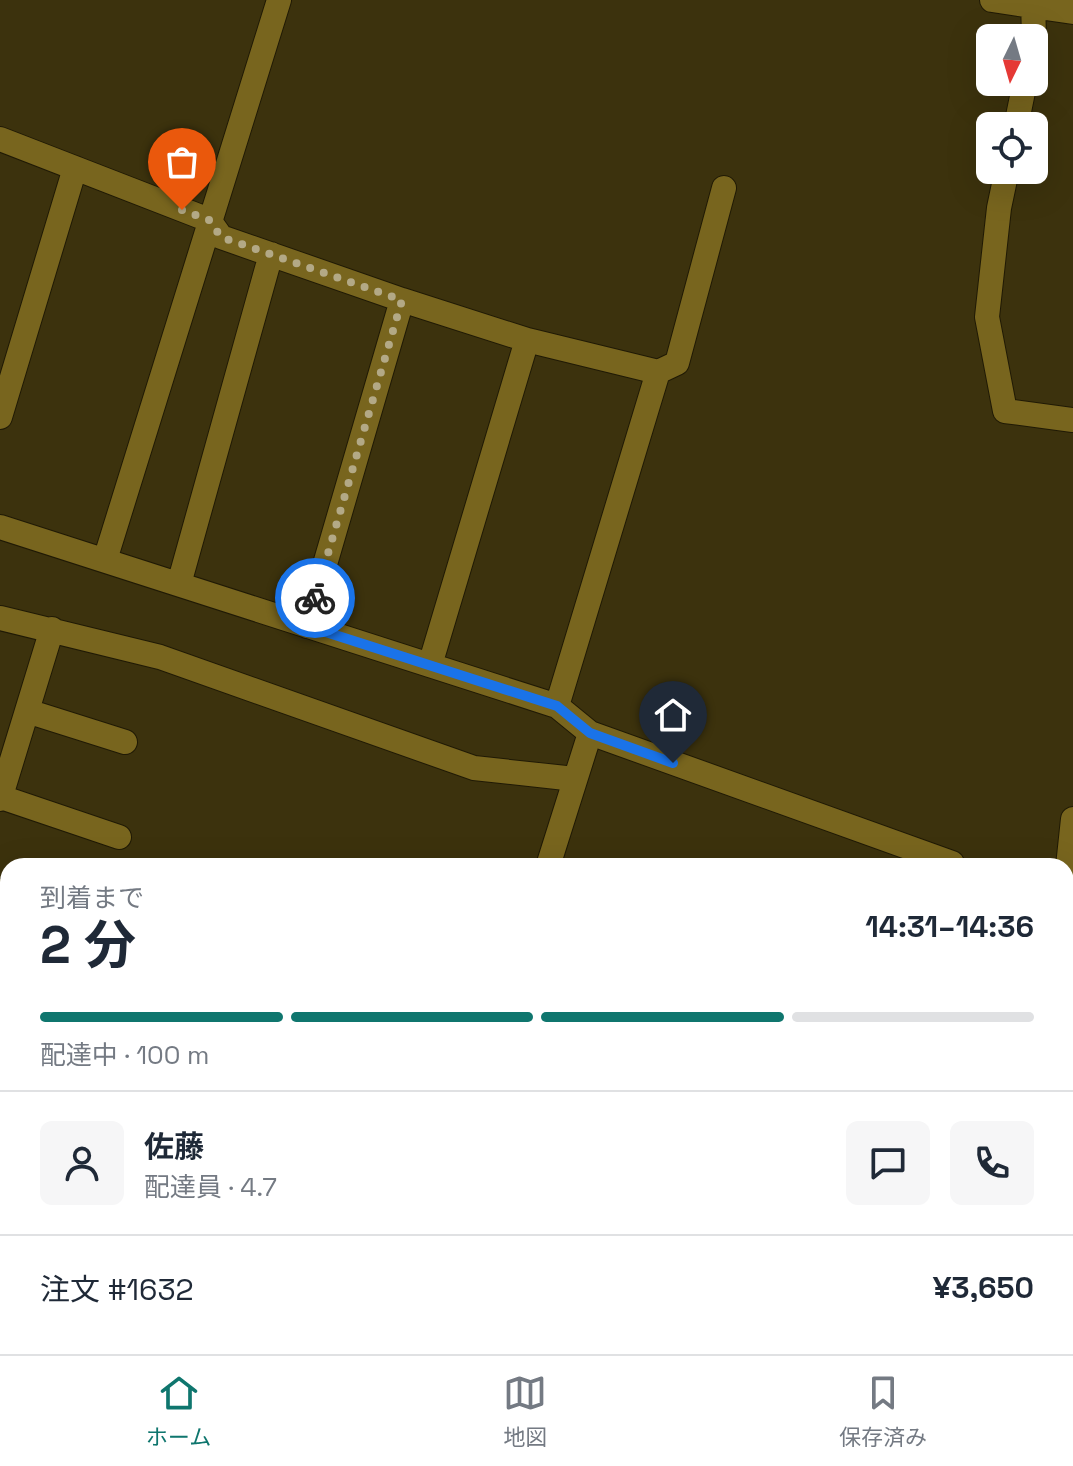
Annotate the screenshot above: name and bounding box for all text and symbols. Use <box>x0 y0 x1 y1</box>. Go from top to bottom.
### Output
north arrow <box>976 24 1048 96</box>
map controls <box>976 24 1048 184</box>
button: locate <box>976 112 1048 184</box>
pin <box>148 128 216 210</box>
icon: bag <box>160 140 204 184</box>
courier <box>275 558 355 638</box>
icon: bike <box>293 576 337 620</box>
pin <box>639 681 707 763</box>
icon: home <box>651 693 695 737</box>
text: 到着まで <box>40 881 144 915</box>
text: 14:31–14:36 <box>865 907 1034 946</box>
text: 2 分 <box>40 912 136 978</box>
text: 配達中 · 100 m <box>40 1038 209 1072</box>
button: person <box>40 1121 124 1205</box>
button: chat <box>846 1121 930 1205</box>
button: phone <box>950 1121 1034 1205</box>
text: 佐藤 <box>144 1127 204 1166</box>
text: 配達員 · 4.7 <box>144 1170 277 1204</box>
text: ¥3,650 <box>933 1268 1034 1307</box>
text: 注文 #1632 <box>40 1270 194 1309</box>
tab: ホーム <box>146 1371 211 1451</box>
tab: 地図 <box>503 1371 547 1451</box>
tab: 保存済み <box>839 1371 927 1451</box>

